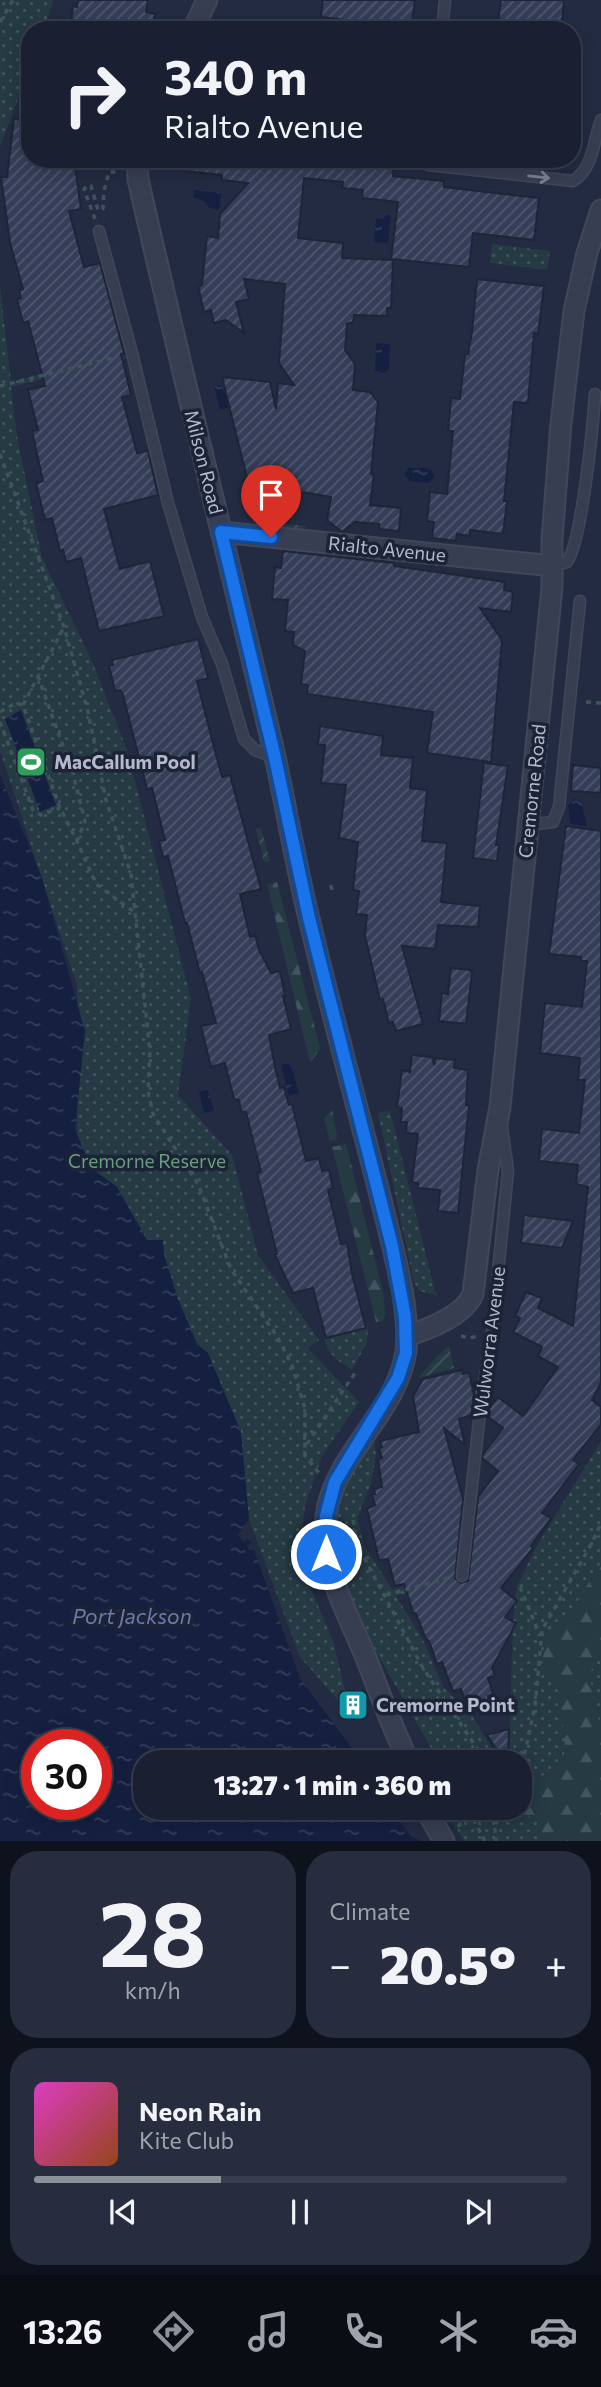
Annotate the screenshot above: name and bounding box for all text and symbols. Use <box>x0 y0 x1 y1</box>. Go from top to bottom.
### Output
text: 340 m <box>164 45 307 105</box>
icon: right <box>49 49 140 140</box>
text: Rialto Avenue <box>164 105 363 145</box>
one-way arrow <box>527 171 550 184</box>
street label: Milson Road <box>180 407 229 516</box>
pin <box>241 465 301 537</box>
icon: arrive <box>252 476 290 514</box>
street label: Rialto Avenue <box>327 531 447 566</box>
street label: Cremorne Road <box>513 723 550 859</box>
sports icon: MacCallum Pool <box>14 745 48 779</box>
place label: MacCallum Pool <box>54 750 196 773</box>
park label: Cremorne Reserve <box>68 1149 226 1172</box>
street label: Wulworra Avenue <box>468 1265 509 1419</box>
position arrow <box>289 1517 363 1591</box>
water label: Port Jackson <box>72 1603 192 1628</box>
building icon: Cremorne Point <box>336 1688 370 1722</box>
place label: Cremorne Point <box>376 1693 515 1716</box>
speed limit sign: 30 <box>21 1729 112 1820</box>
text: 13:27 · 1 min · 360 m <box>214 1769 451 1800</box>
text: 28 <box>99 1874 207 1986</box>
text: Climate <box>330 1897 411 1925</box>
text: 20.5° <box>380 1931 516 1995</box>
text: − <box>330 1940 351 1987</box>
text: + <box>545 1940 567 1987</box>
text: km/h <box>125 1976 181 2004</box>
text: Neon Rain <box>139 2095 262 2126</box>
text: Kite Club <box>139 2126 234 2154</box>
icon: previous <box>104 2193 142 2231</box>
icon: pause <box>281 2193 319 2231</box>
icon: next <box>459 2193 497 2231</box>
icon: directions <box>149 2307 198 2356</box>
icon: music <box>244 2307 293 2356</box>
icon: phone <box>339 2307 388 2356</box>
icon: climate <box>434 2307 483 2356</box>
icon: car <box>529 2307 578 2356</box>
text: 13:26 <box>23 2311 102 2351</box>

